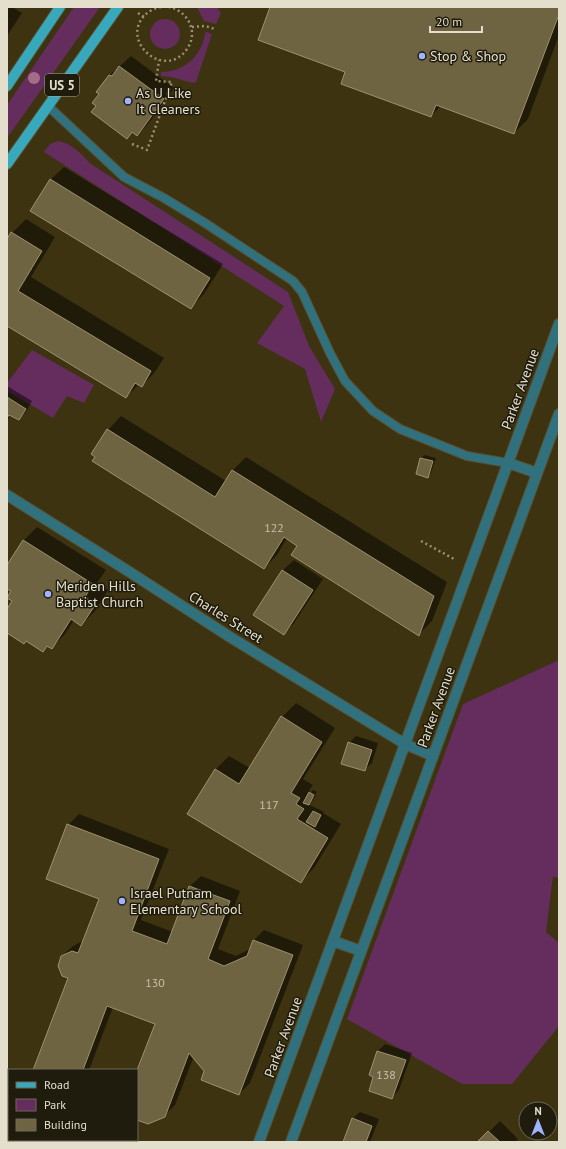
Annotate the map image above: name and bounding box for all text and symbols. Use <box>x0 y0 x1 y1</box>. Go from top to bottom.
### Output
scale bar <box>430 8 482 34</box>
text: 20 m <box>436 14 462 29</box>
place label: Stop & Shop <box>430 47 506 65</box>
marker: Stop & Shop <box>417 51 427 61</box>
road number: US 5 <box>45 74 79 96</box>
place label: As U Like It Cleaners <box>136 84 200 118</box>
marker: As U Like It Cleaners <box>123 96 133 106</box>
street label: Parker Avenue <box>497 346 543 432</box>
house number: 122 <box>264 520 284 535</box>
place label: Meriden Hills Baptist Church <box>56 577 144 611</box>
street label: Charles Street <box>186 587 267 647</box>
marker: Meriden Hills Baptist Church <box>43 589 53 599</box>
street label: Parker Avenue <box>413 664 459 750</box>
house number: 117 <box>259 797 279 812</box>
place label: Israel Putnam Elementary School <box>130 884 242 918</box>
marker: Israel Putnam Elementary School <box>117 896 127 906</box>
house number: 130 <box>145 975 165 990</box>
street label: Parker Avenue <box>260 994 306 1080</box>
house number: 138 <box>376 1067 396 1082</box>
legend <box>8 1069 138 1141</box>
text: Road <box>44 1077 69 1092</box>
text: Park <box>44 1097 66 1112</box>
north arrow <box>518 1101 558 1141</box>
text: N <box>534 1104 542 1118</box>
text: Building <box>44 1117 87 1132</box>

